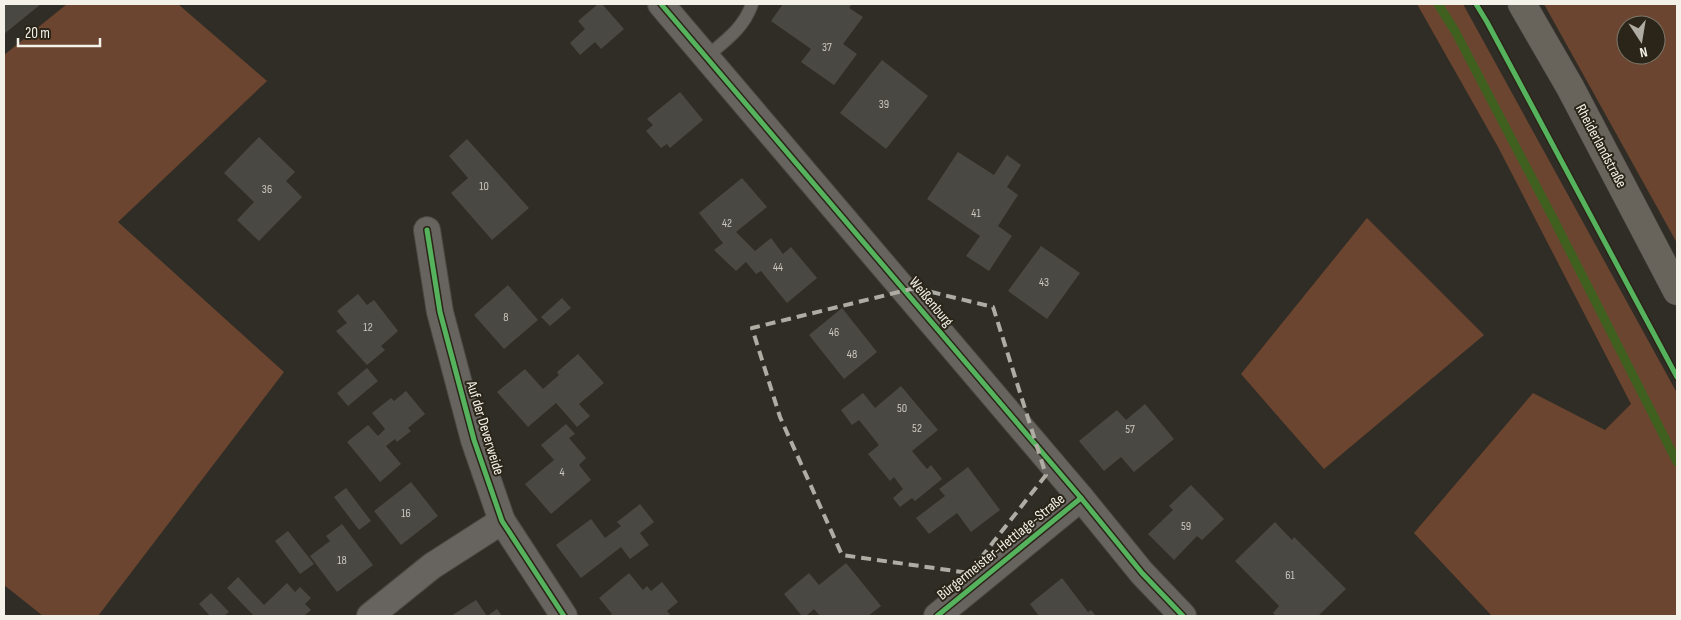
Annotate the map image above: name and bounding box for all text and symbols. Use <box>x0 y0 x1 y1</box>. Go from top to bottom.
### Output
scale bar <box>18 15 100 47</box>
north arrow <box>1616 15 1666 65</box>
text: 20 m <box>25 24 50 43</box>
house number: 37 <box>822 40 832 55</box>
text: N <box>1638 43 1649 61</box>
house number: 39 <box>879 97 889 112</box>
street label: Rheiderlandstraße <box>1571 101 1631 191</box>
house number: 10 <box>479 179 489 194</box>
house number: 36 <box>262 182 272 197</box>
house number: 41 <box>971 206 981 221</box>
house number: 42 <box>722 216 732 231</box>
house number: 44 <box>773 260 783 275</box>
street label: Weißenburg <box>905 273 957 331</box>
house number: 43 <box>1039 275 1049 290</box>
house number: 8 <box>503 310 509 325</box>
house number: 12 <box>363 320 373 335</box>
house number: 46 <box>829 325 839 340</box>
house number: 48 <box>847 347 857 362</box>
street label: Auf der Deverweide <box>461 378 508 477</box>
house number: 50 <box>897 401 907 416</box>
house number: 52 <box>912 421 922 436</box>
house number: 57 <box>1125 422 1135 437</box>
house number: 4 <box>559 465 565 480</box>
street label: Bürgermeister-Hettlage-Straße <box>933 490 1069 604</box>
house number: 16 <box>401 506 411 521</box>
house number: 59 <box>1181 519 1191 534</box>
house number: 18 <box>337 553 347 568</box>
house number: 61 <box>1285 568 1296 583</box>

